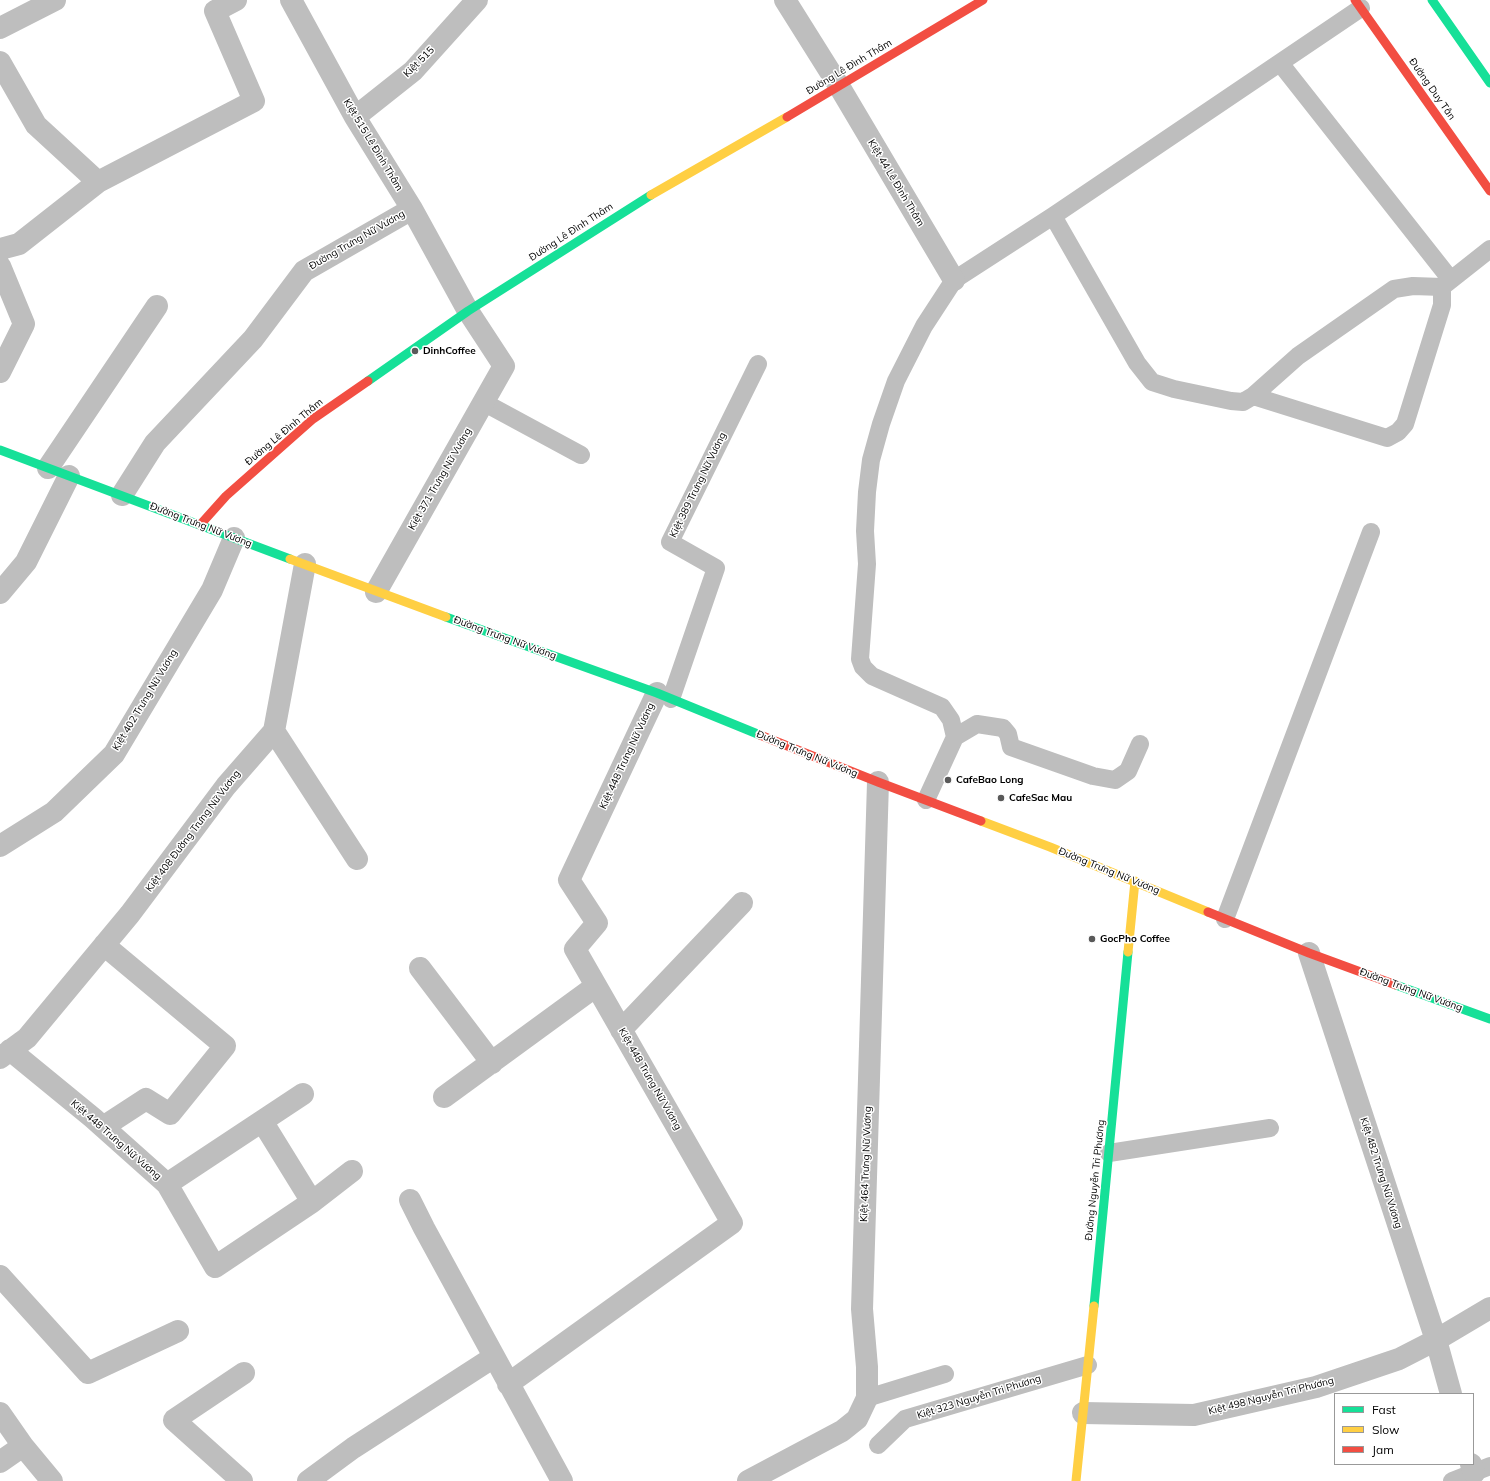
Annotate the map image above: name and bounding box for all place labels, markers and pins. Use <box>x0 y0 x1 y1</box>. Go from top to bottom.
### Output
place label: DinhCoffee <box>423 345 476 357</box>
marker: DinhCoffee <box>410 346 420 356</box>
place label: CafeBao Long <box>956 774 1023 786</box>
marker: CafeBao Long <box>943 775 953 785</box>
place label: CafeSac Mau <box>1009 792 1072 804</box>
marker: CafeSac Mau <box>996 793 1006 803</box>
place label: GocPho Coffee <box>1100 933 1170 945</box>
marker: GocPho Coffee <box>1087 934 1097 944</box>

